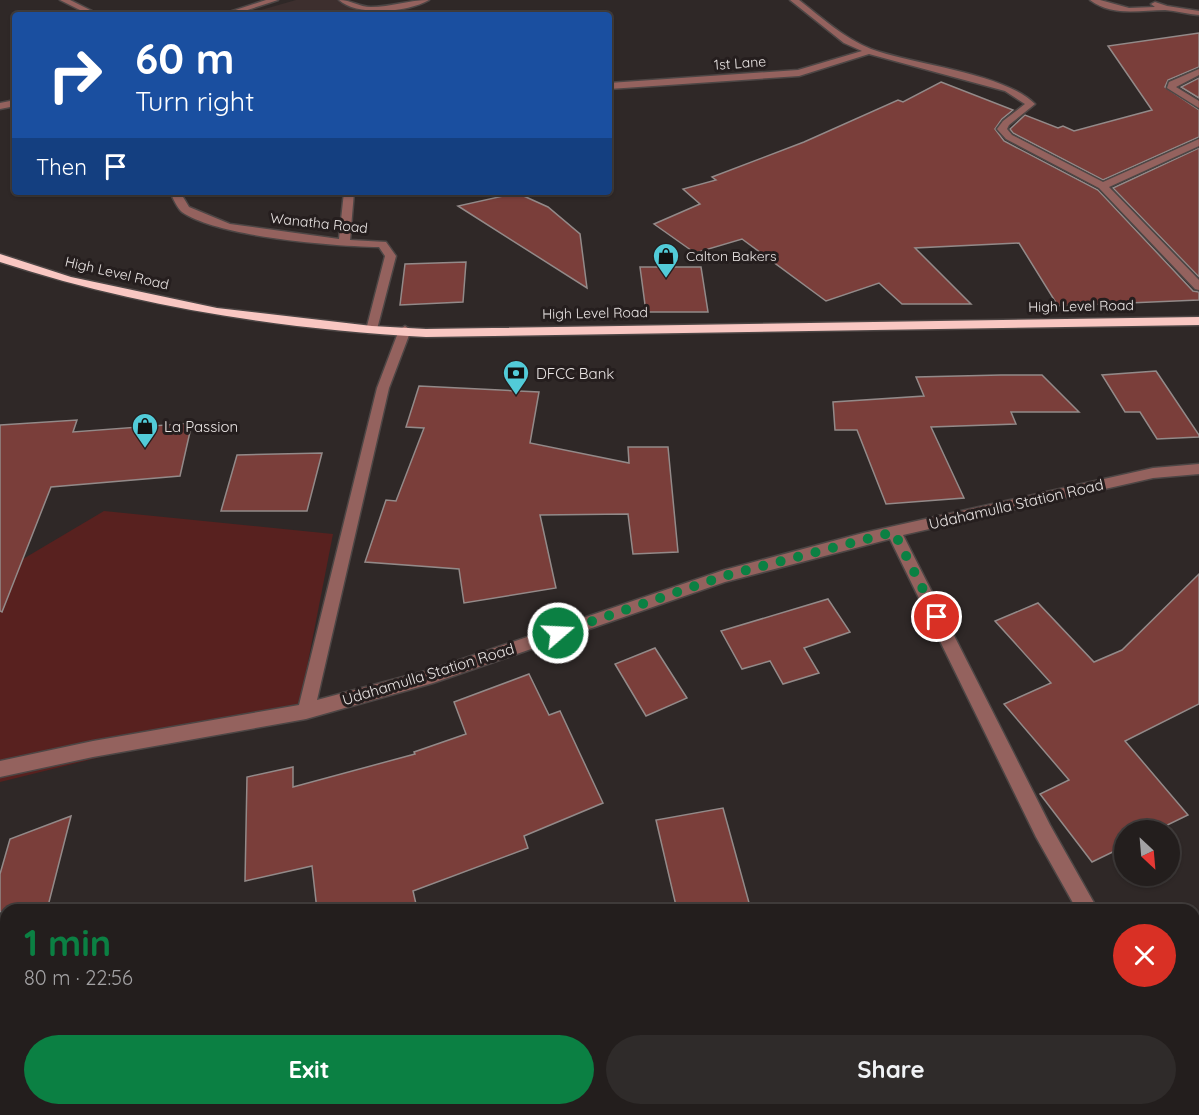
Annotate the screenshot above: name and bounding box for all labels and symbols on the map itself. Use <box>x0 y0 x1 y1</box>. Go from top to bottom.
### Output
street label: 1st Lane <box>713 52 767 74</box>
street label: Wanatha Road <box>269 209 369 237</box>
shop icon: Calton Bakers <box>651 241 681 279</box>
place label: Calton Bakers <box>686 247 777 265</box>
street label: High Level Road <box>63 252 171 294</box>
street label: High Level Road <box>1028 296 1134 316</box>
street label: High Level Road <box>542 303 648 323</box>
bank icon: DFCC Bank <box>501 358 531 396</box>
place label: DFCC Bank <box>536 364 614 383</box>
shop icon: La Passion <box>130 411 160 449</box>
place label: La Passion <box>164 417 238 436</box>
street label: Udahamulla Station Road <box>927 475 1105 533</box>
pin <box>911 591 962 642</box>
position arrow <box>526 601 590 665</box>
street label: Udahamulla Station Road <box>340 639 516 709</box>
north arrow <box>1114 820 1180 886</box>

